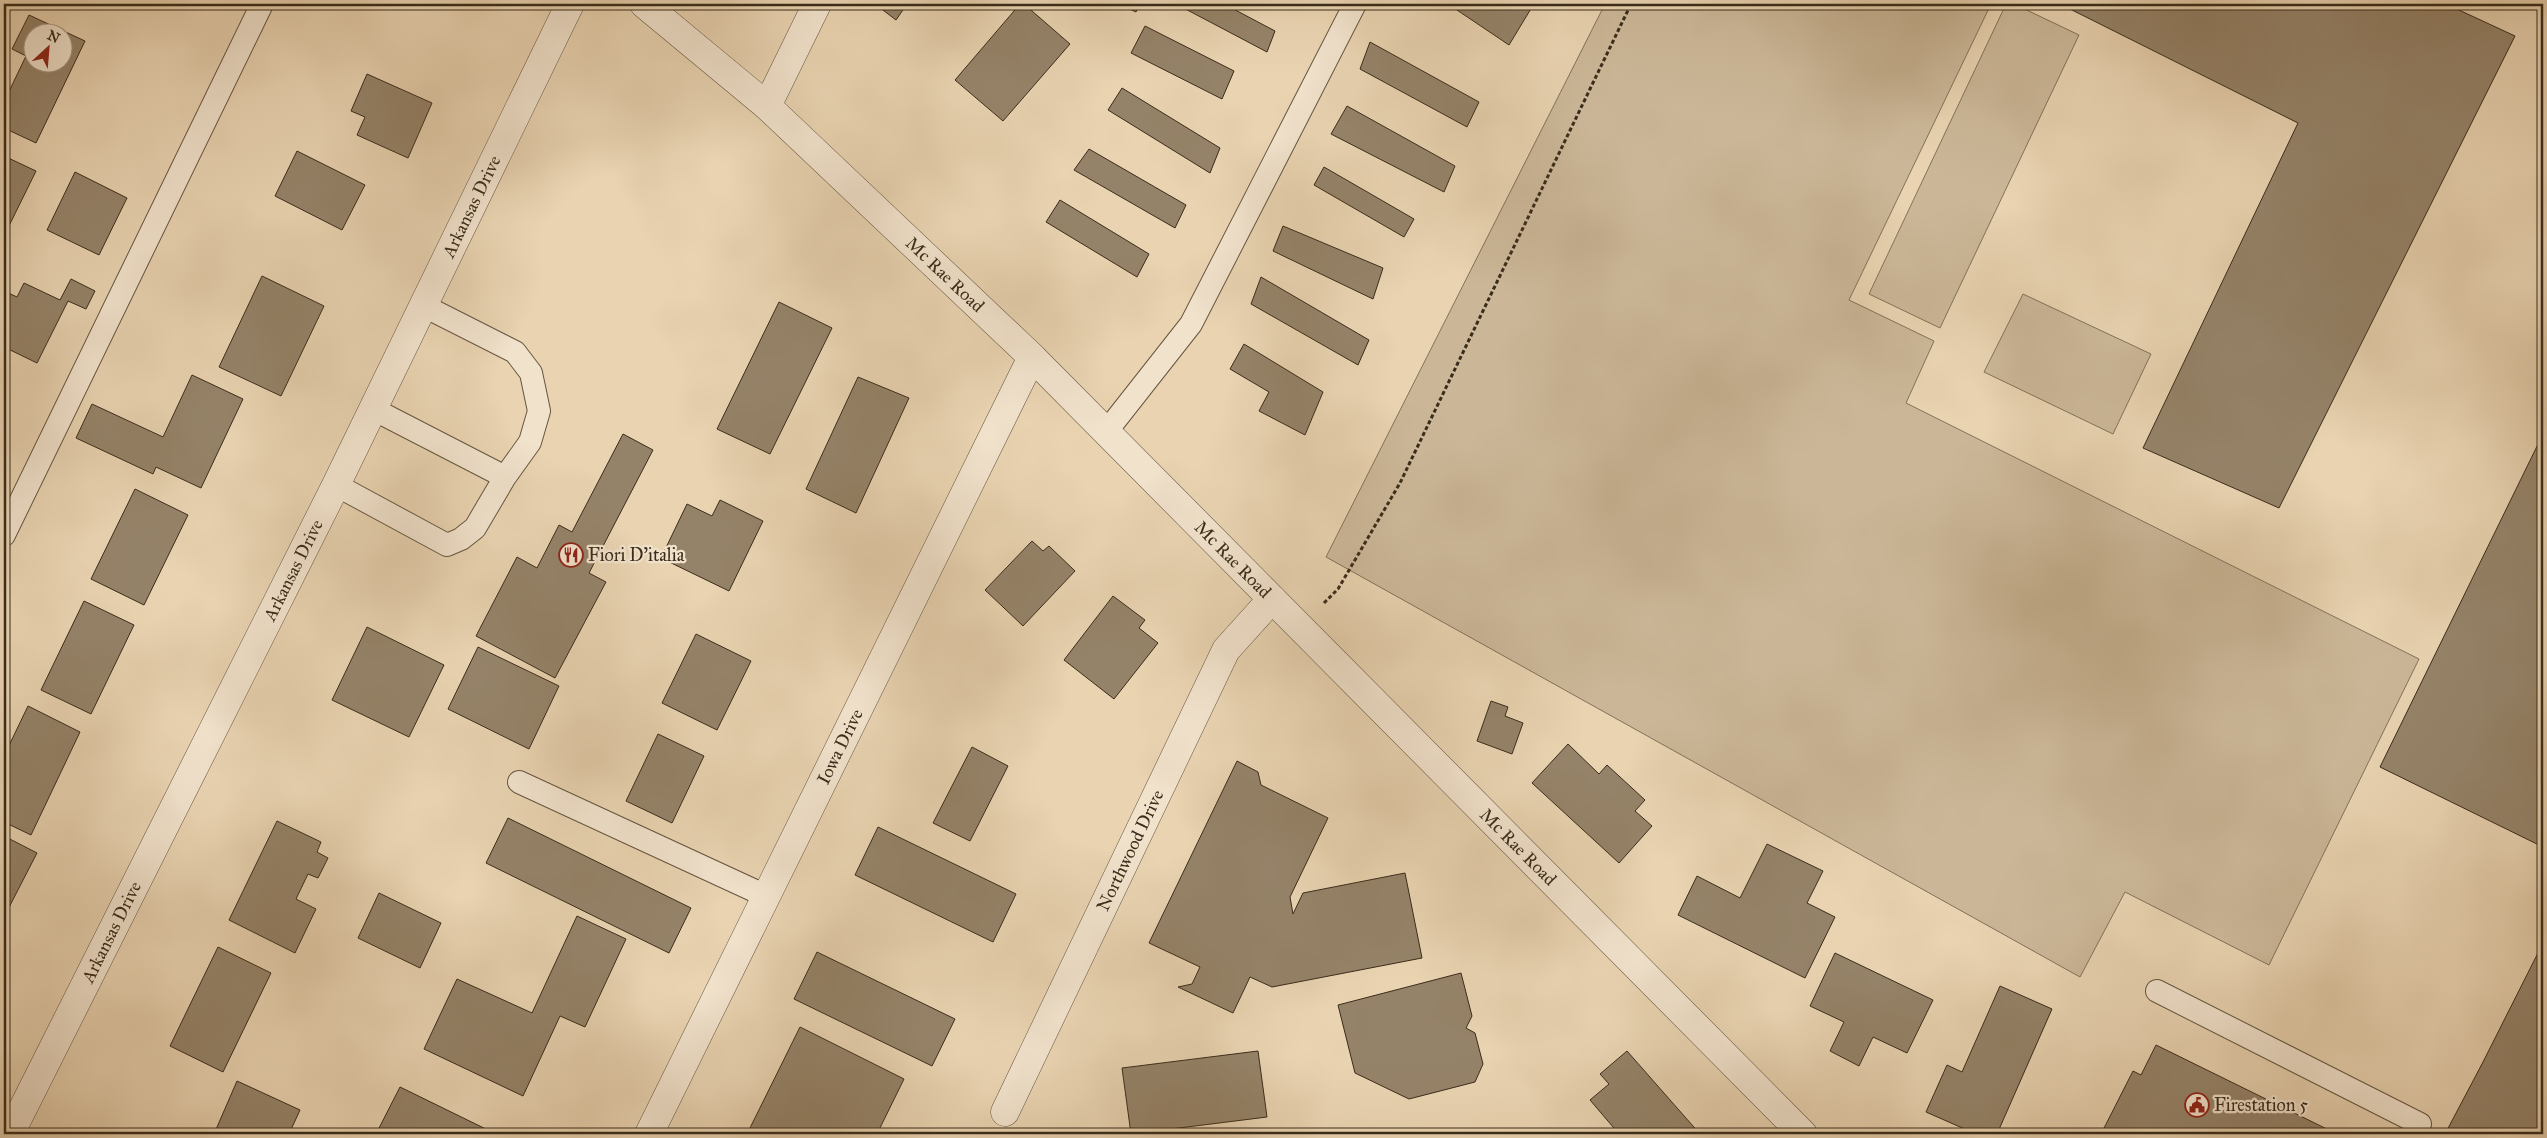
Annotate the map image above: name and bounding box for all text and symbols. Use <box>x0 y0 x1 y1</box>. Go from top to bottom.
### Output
north arrow <box>22 22 72 72</box>
text: N <box>44 27 63 47</box>
street label: Arkansas Drive <box>437 152 506 262</box>
street label: Mc Rae Road <box>901 232 989 317</box>
street label: Arkansas Drive <box>258 516 328 625</box>
street label: Mc Rae Road <box>1190 516 1276 603</box>
restaurant icon: Fiori D'italia <box>558 542 584 568</box>
place label: Fiori D'italia <box>588 544 685 566</box>
street label: Iowa Drive <box>812 705 868 788</box>
street label: Northwood Drive <box>1092 786 1168 915</box>
street label: Mc Rae Road <box>1475 804 1561 890</box>
street label: Arkansas Drive <box>76 878 146 987</box>
public building icon: Firestation 5 <box>2184 1092 2210 1118</box>
place label: Firestation 5 <box>2214 1094 2308 1116</box>

